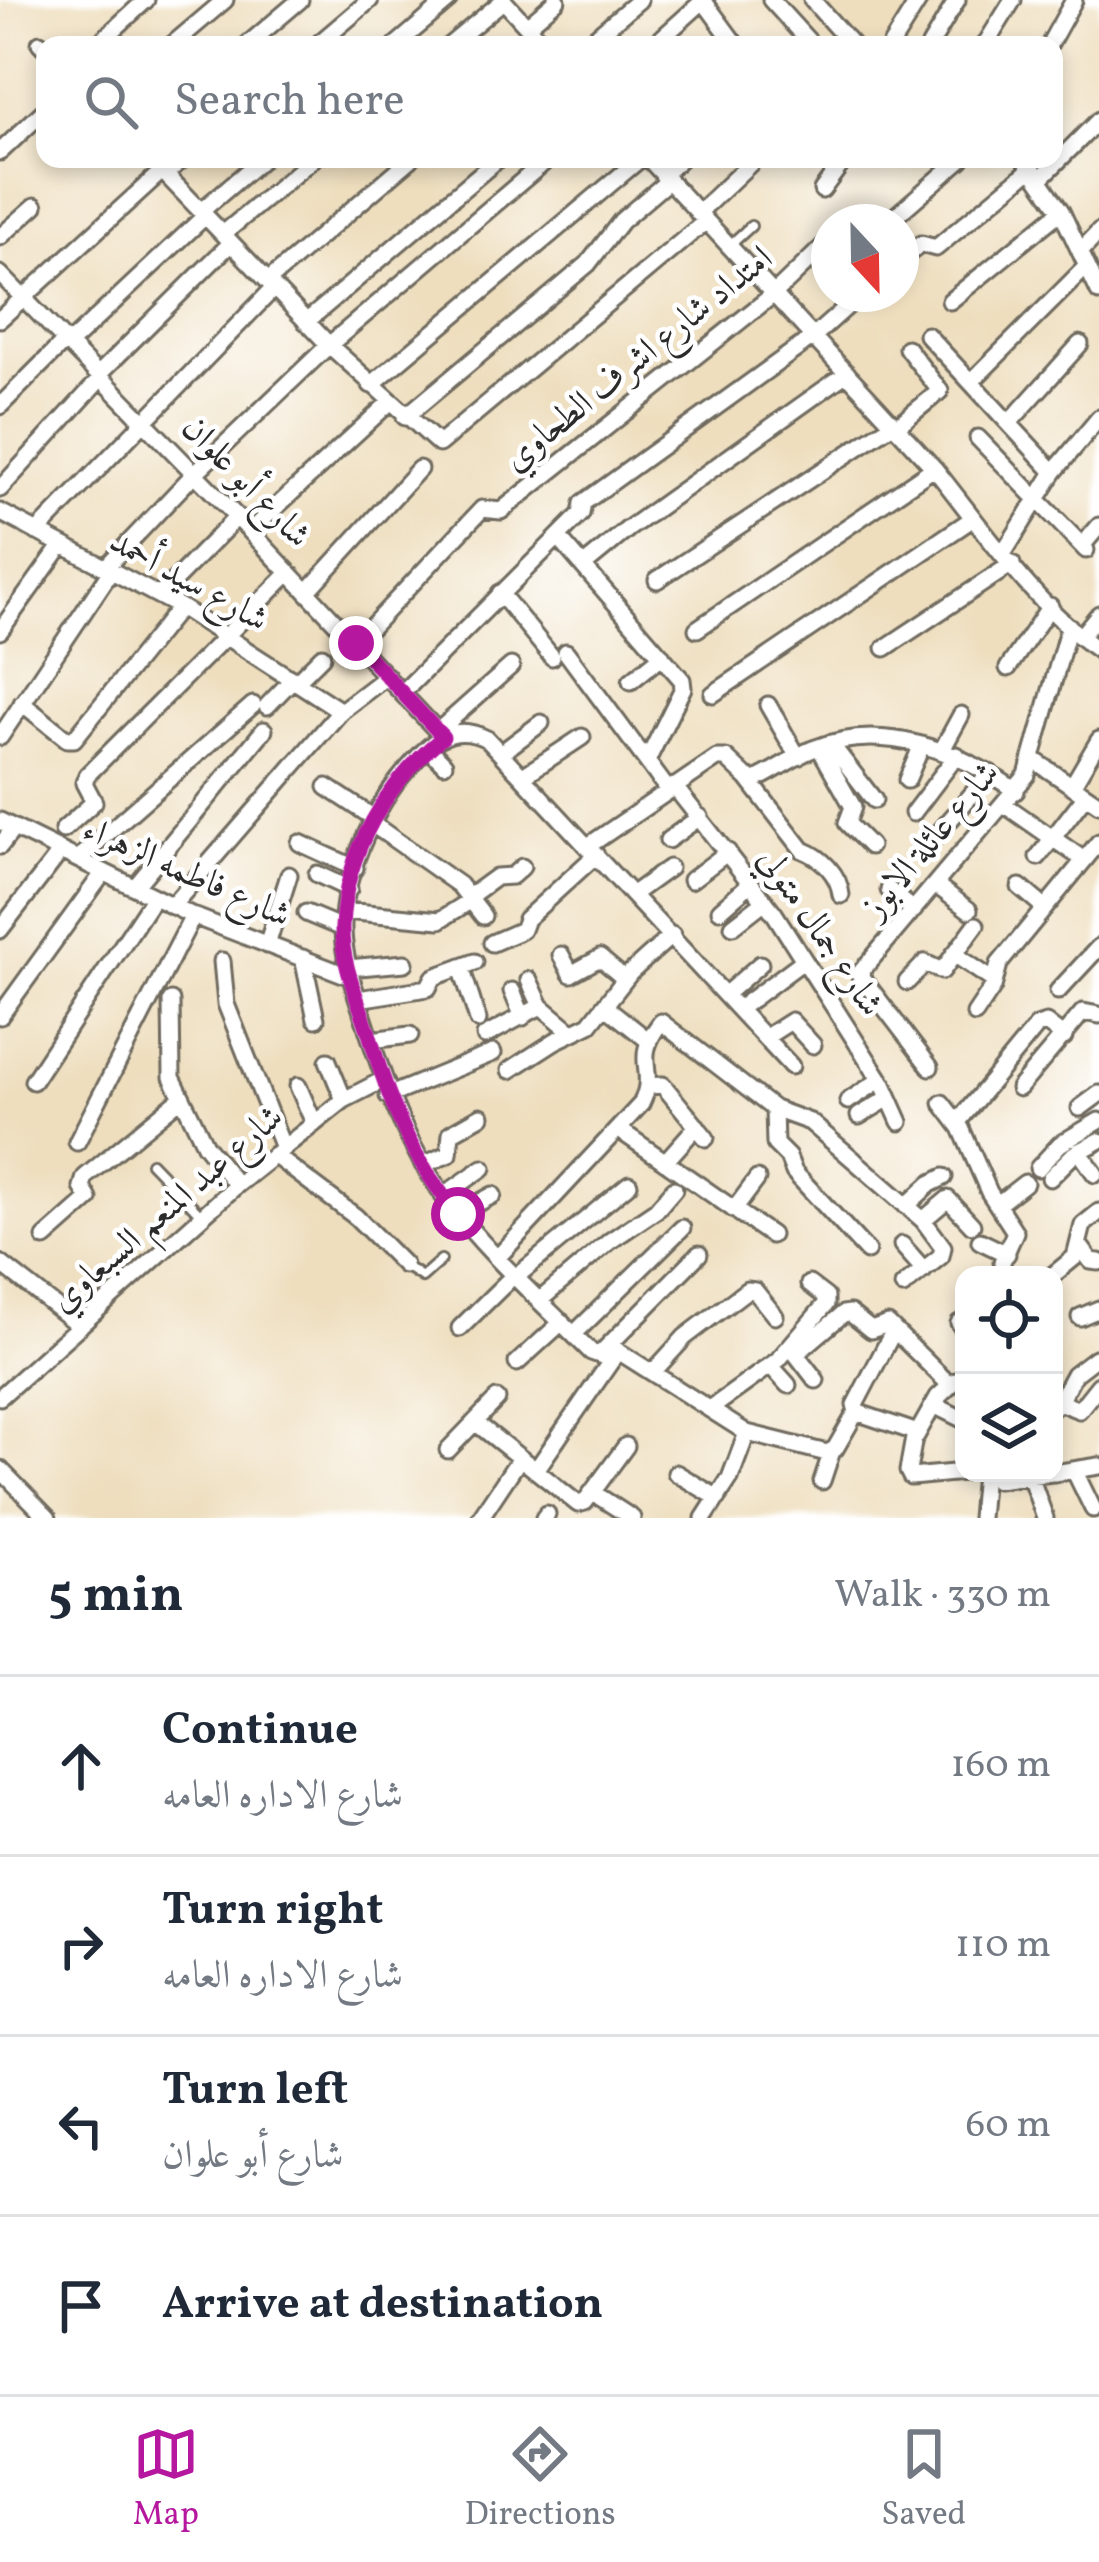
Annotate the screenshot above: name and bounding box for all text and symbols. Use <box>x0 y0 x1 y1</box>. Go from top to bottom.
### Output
search box <box>36 36 1063 168</box>
icon: search <box>78 69 144 135</box>
text: Search here <box>174 71 405 134</box>
north arrow <box>811 204 919 312</box>
street label: امتداد شارع اشرف الطحاوي <box>493 235 786 486</box>
street label: شارع أبو علوان <box>167 403 323 562</box>
street label: شارع سيد أحمد <box>98 515 278 648</box>
route end <box>329 616 383 670</box>
street label: شارع عائلة الابوز <box>849 751 1014 934</box>
street label: شارع فاطمه الزهراء <box>73 806 298 944</box>
street label: شارع جمال متولي <box>742 839 894 1029</box>
street label: شارع عبد المنعم السبعاوي <box>40 1094 299 1329</box>
route start <box>431 1187 485 1241</box>
map controls <box>955 1266 1063 1482</box>
button: locate <box>955 1266 1063 1374</box>
button: layers <box>955 1374 1063 1482</box>
text: 5 min <box>48 1561 184 1632</box>
text: Walk · 330 m <box>834 1569 1051 1623</box>
text: Continue <box>162 1700 358 1763</box>
icon: ahead <box>48 1733 114 1799</box>
text: 160 m <box>950 1739 1051 1793</box>
text: شارع الاداره العامه <box>162 1770 403 1824</box>
text: Turn right <box>162 1880 383 1943</box>
icon: right <box>48 1913 114 1979</box>
text: 110 m <box>955 1919 1051 1973</box>
text: شارع الاداره العامه <box>162 1950 403 2004</box>
text: Turn left <box>162 2060 348 2123</box>
icon: left <box>48 2093 114 2159</box>
text: 60 m <box>966 2099 1051 2153</box>
text: شارع أبو علوان <box>162 2130 344 2184</box>
icon: arrive <box>48 2273 114 2339</box>
text: Arrive at destination <box>162 2274 603 2337</box>
tab: Map <box>133 2421 199 2539</box>
tab: Directions <box>464 2421 616 2539</box>
tab: Saved <box>881 2421 966 2539</box>

